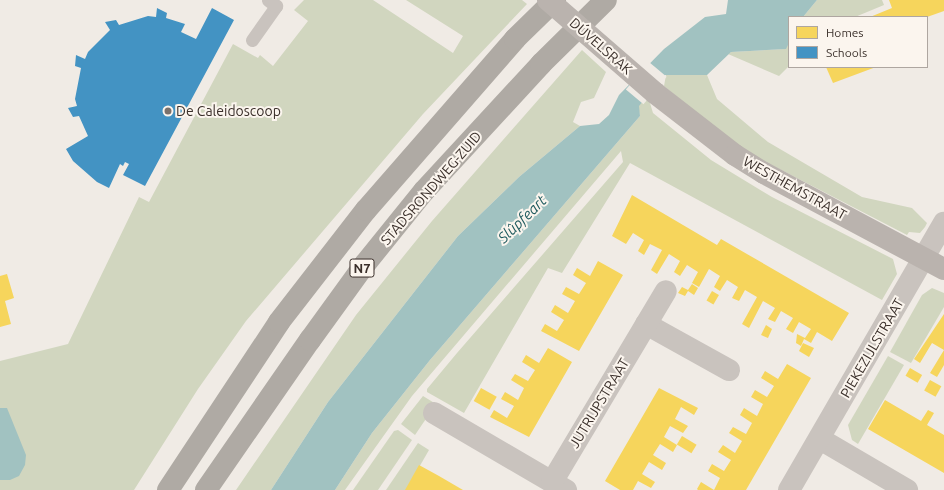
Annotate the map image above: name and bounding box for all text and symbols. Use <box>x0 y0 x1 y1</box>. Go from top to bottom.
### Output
street label: DÚVELSRAK <box>566 14 636 78</box>
legend <box>788 16 928 68</box>
text: Homes <box>826 26 864 39</box>
text: Schools <box>826 46 867 59</box>
place label: De Caleidoscoop <box>176 103 281 119</box>
marker: De Caleidoscoop <box>163 106 173 116</box>
street label: STADSRONDWEG-ZUID <box>377 128 485 248</box>
street label: WESTHEMSTRAAT <box>740 153 850 223</box>
water label: Slûpfeart <box>494 191 550 247</box>
road number: N7 <box>349 257 375 279</box>
street label: PIEKEZIJLSTRAAT <box>837 295 907 401</box>
street label: JUTRIJPSTRAAT <box>566 355 632 451</box>

